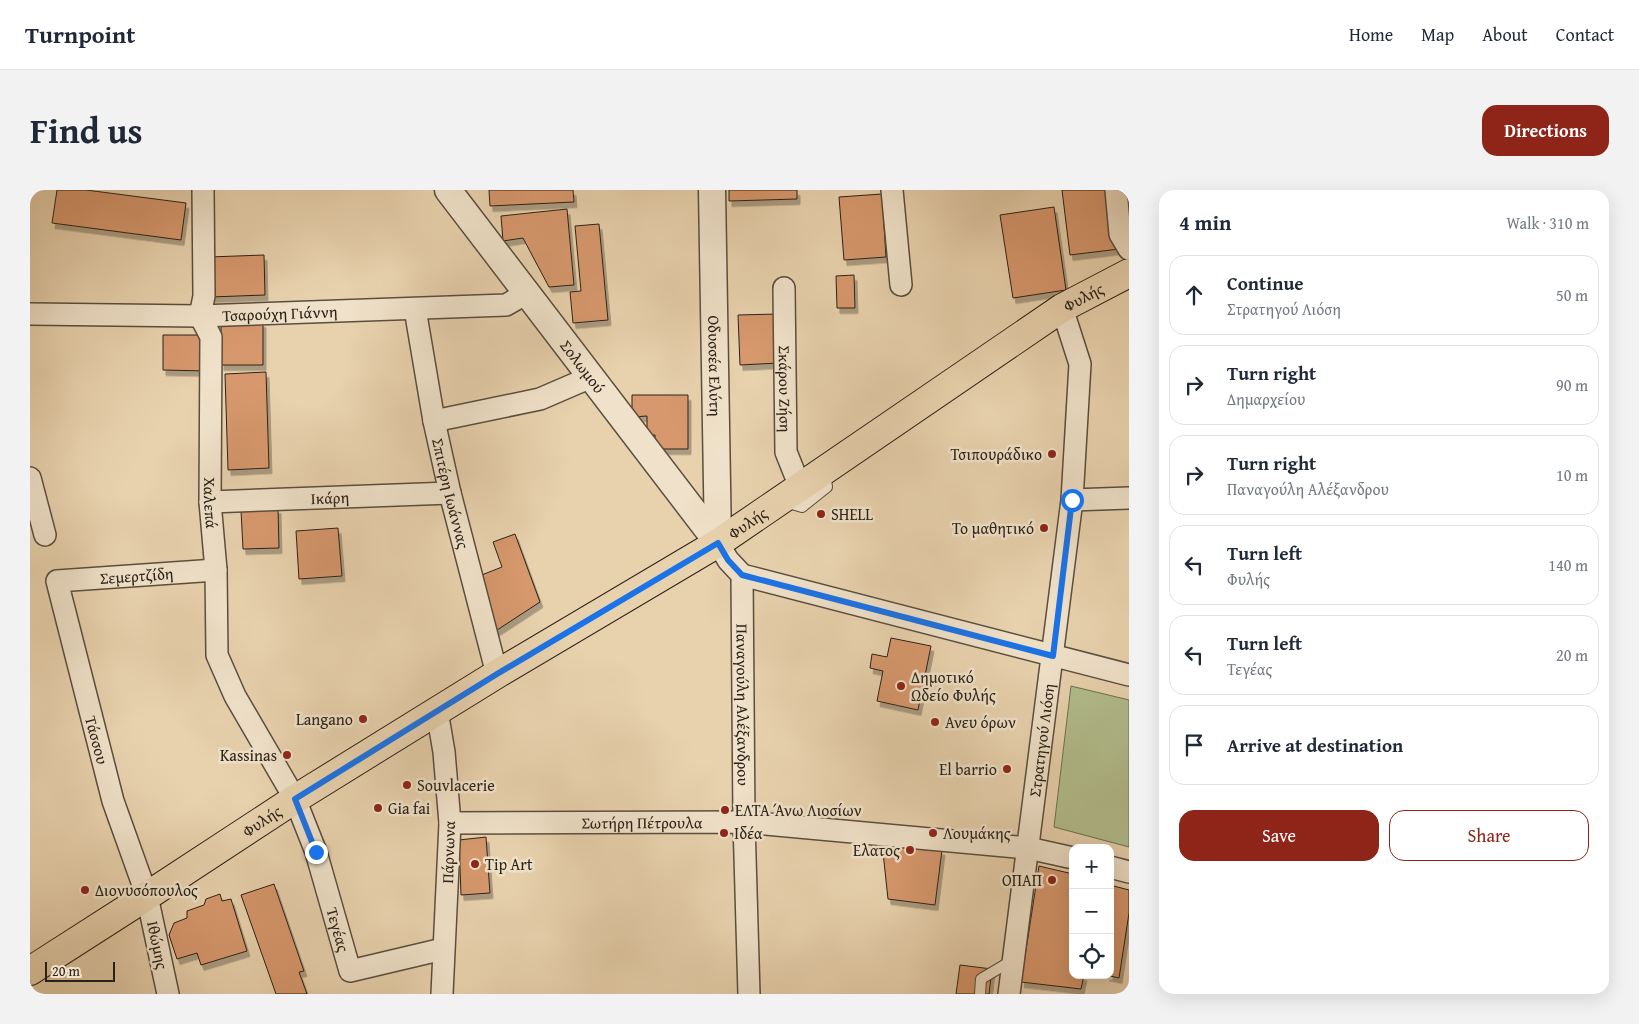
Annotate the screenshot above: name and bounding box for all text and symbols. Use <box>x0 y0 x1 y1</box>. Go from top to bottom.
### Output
text: Turnpoint <box>25 17 135 52</box>
text: Home <box>1349 21 1393 48</box>
text: Map <box>1421 21 1454 48</box>
text: About <box>1482 21 1528 48</box>
text: Contact <box>1556 21 1614 48</box>
text: Find us <box>30 105 143 156</box>
button: Directions <box>1482 105 1609 156</box>
text: 4 min <box>1179 207 1231 238</box>
text: Walk · 310 m <box>1506 211 1589 235</box>
text: Continue <box>1227 269 1304 297</box>
street label: Φυλής <box>1059 276 1108 317</box>
icon: ahead <box>1180 281 1208 309</box>
text: 50 m <box>1556 283 1588 307</box>
text: Στρατηγού Λιόση <box>1227 297 1341 321</box>
street label: Τσαρούχη Γιάννη <box>222 299 338 327</box>
street label: Οδυσσέα Ελύτη <box>702 315 728 417</box>
street label: Σολωμού <box>555 334 611 398</box>
street label: Σκάρου Ζήση <box>773 345 798 433</box>
text: Turn right <box>1227 359 1316 387</box>
icon: right <box>1180 371 1208 399</box>
text: 90 m <box>1556 373 1588 397</box>
text: Δημαρχείου <box>1227 387 1305 411</box>
street label: Σπιτέρη Ιωάννας <box>426 436 476 552</box>
place label: Τσιπουράδικο <box>951 442 1042 466</box>
marker: Τσιπουράδικο <box>1046 448 1058 460</box>
text: Turn right <box>1227 449 1316 477</box>
icon: right <box>1180 461 1208 489</box>
text: 10 m <box>1556 463 1588 487</box>
street label: Χαλεπά <box>198 477 224 530</box>
text: Παναγούλη Αλέξανδρου <box>1227 477 1389 501</box>
street label: Ικάρη <box>310 485 350 510</box>
route start <box>1061 489 1084 512</box>
street label: Φυλής <box>723 501 772 545</box>
place label: SHELL <box>831 502 873 526</box>
marker: SHELL <box>815 508 827 520</box>
place label: Το μαθητικό <box>952 516 1034 540</box>
marker: Το μαθητικό <box>1038 522 1050 534</box>
text: Turn left <box>1227 539 1302 567</box>
icon: left <box>1180 551 1208 579</box>
text: 140 m <box>1548 553 1588 577</box>
street label: Σεμερτζίδη <box>99 561 174 590</box>
text: Φυλής <box>1227 567 1270 591</box>
street label: Παναγούλη Αλέξανδρου <box>730 624 756 786</box>
text: Turn left <box>1227 629 1302 657</box>
icon: left <box>1180 641 1208 669</box>
text: 20 m <box>1556 643 1588 667</box>
text: Τεγέας <box>1227 657 1272 681</box>
place label: Δημοτικό Ωδείο Φυλής <box>911 665 996 707</box>
marker: Δημοτικό Ωδείο Φυλής <box>895 680 907 692</box>
street label: Στρατηγού Λιόση <box>1022 682 1061 798</box>
place label: Langano <box>296 707 353 731</box>
place label: Ανευ όρων <box>945 710 1016 734</box>
street label: Τάσσου <box>79 713 115 767</box>
marker: Langano <box>357 713 369 725</box>
marker: Ανευ όρων <box>929 716 941 728</box>
icon: arrive <box>1180 731 1208 759</box>
text: Arrive at destination <box>1227 731 1403 759</box>
place label: Kassinas <box>220 743 277 767</box>
marker: Kassinas <box>281 749 293 761</box>
place label: El barrio <box>939 757 997 781</box>
marker: El barrio <box>1001 763 1013 775</box>
place label: Souvlacerie <box>417 773 495 797</box>
marker: Souvlacerie <box>401 779 413 791</box>
place label: Gia fai <box>388 796 431 820</box>
place label: ΕΛΤΑ Άνω Λιοσίων <box>735 798 862 822</box>
street label: Φυλής <box>237 799 286 843</box>
marker: Gia fai <box>372 802 384 814</box>
marker: ΕΛΤΑ Άνω Λιοσίων <box>719 804 731 816</box>
street label: Σωτήρη Πέτρουλα <box>581 810 703 835</box>
button: Save <box>1179 810 1379 861</box>
button: Share <box>1389 810 1589 861</box>
street label: Πάρνωνα <box>435 820 461 884</box>
place label: Ιδέα <box>734 821 763 845</box>
place label: Λουμάκης <box>943 821 1011 845</box>
marker: Ιδέα <box>718 827 730 839</box>
marker: Λουμάκης <box>927 827 939 839</box>
place label: Ελατος <box>853 838 900 862</box>
route end <box>305 841 328 864</box>
marker: Ελατος <box>904 844 916 856</box>
map controls <box>1069 844 1114 979</box>
button: + <box>1069 844 1114 889</box>
place label: Tip Art <box>485 852 533 876</box>
marker: Tip Art <box>469 858 481 870</box>
place label: ΟΠΑΠ <box>1002 868 1042 892</box>
marker: ΟΠΑΠ <box>1046 874 1058 886</box>
place label: Διονυσόπουλος <box>95 878 198 902</box>
marker: Διονυσόπουλος <box>79 884 91 896</box>
button: − <box>1069 889 1114 934</box>
street label: Τεγέας <box>320 905 356 955</box>
street label: Ιθώμης <box>141 919 175 972</box>
button: locate <box>1069 934 1114 979</box>
scale bar <box>45 959 115 982</box>
text: 20 m <box>52 961 80 981</box>

